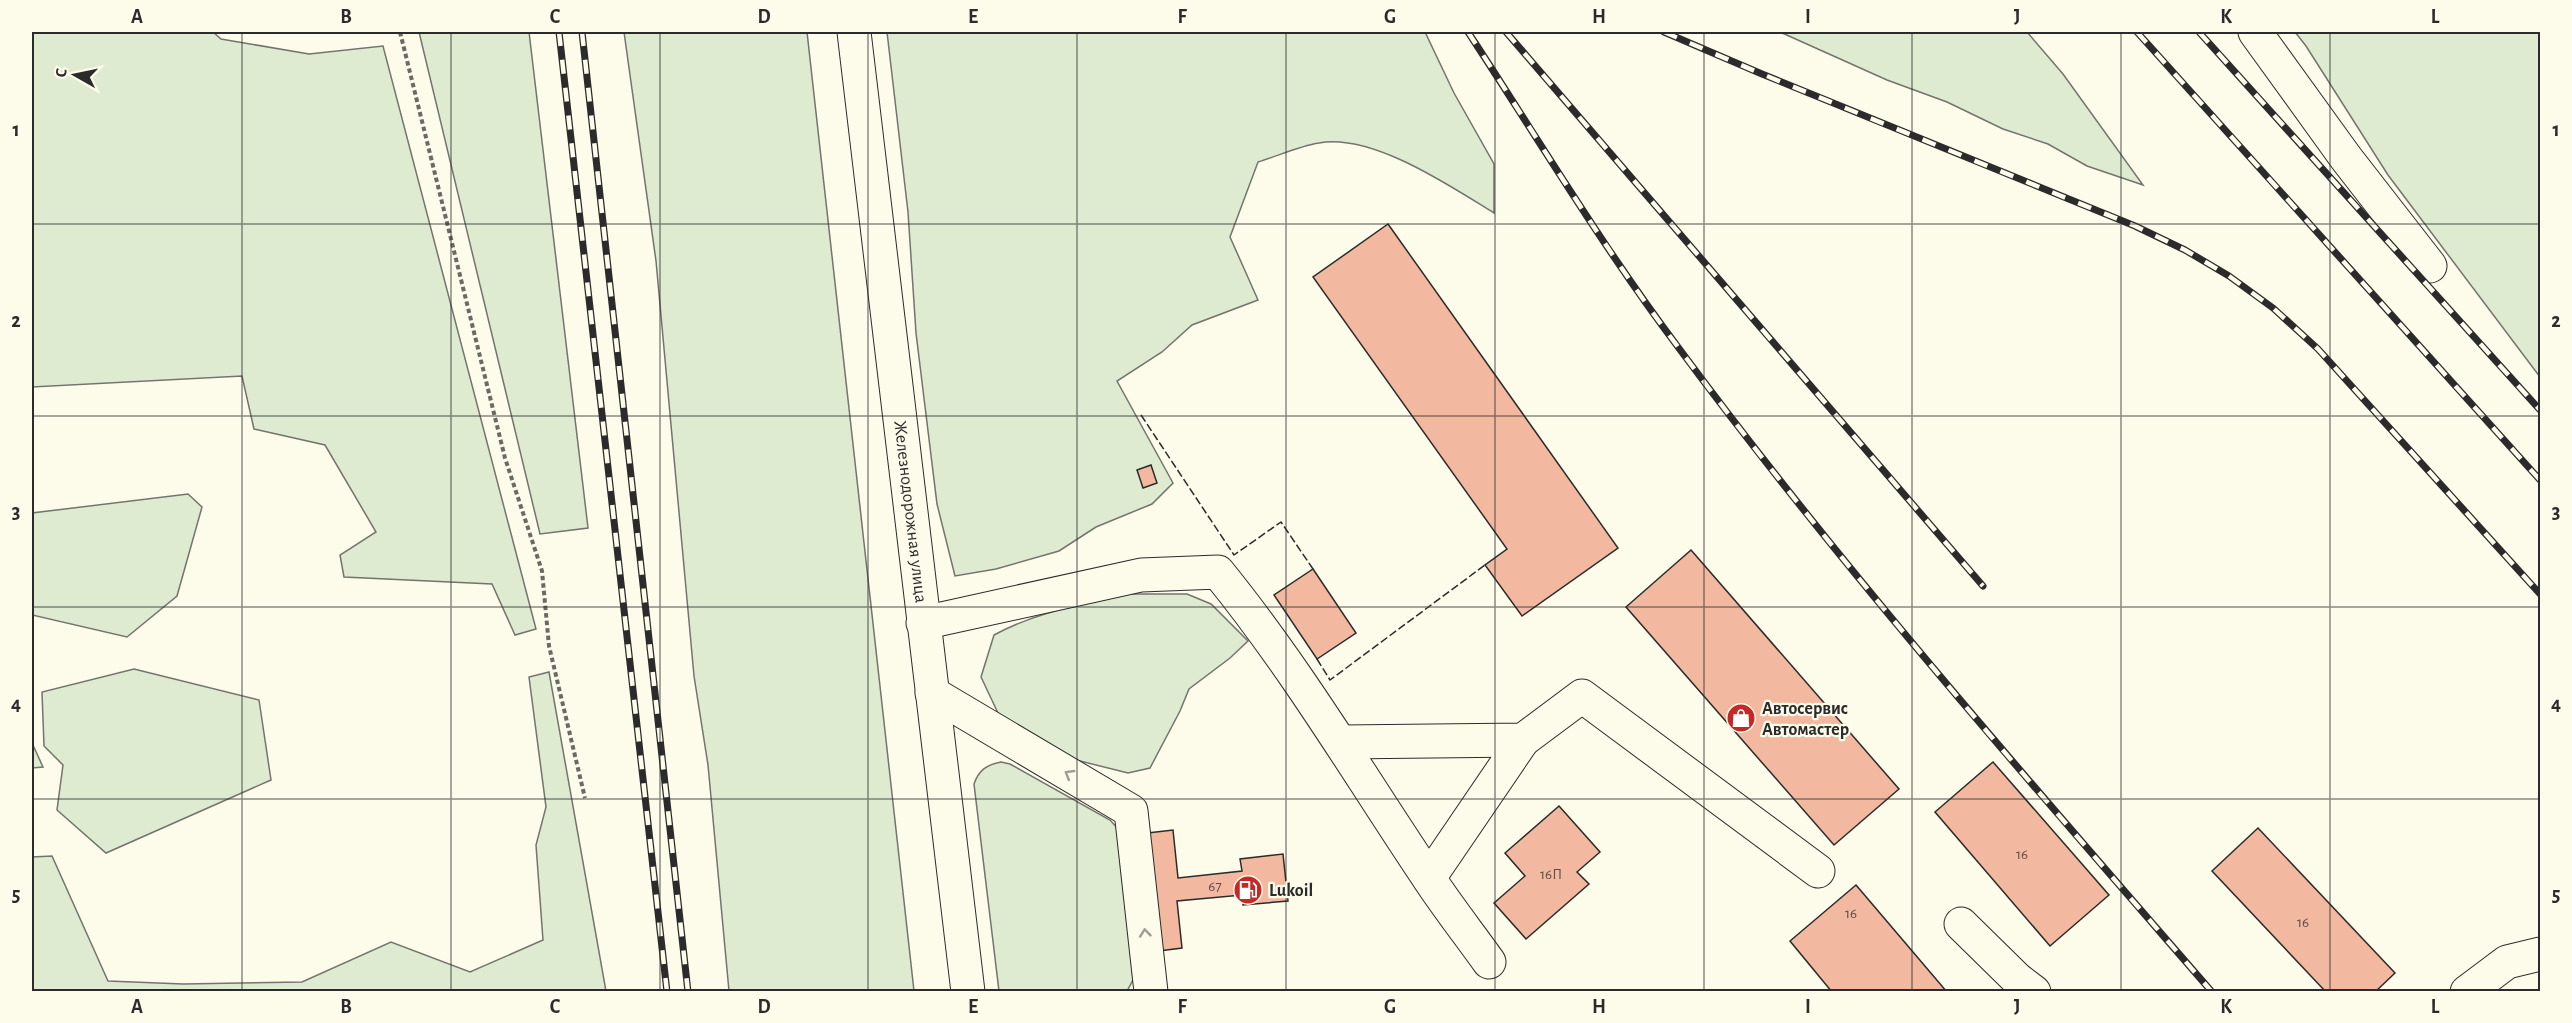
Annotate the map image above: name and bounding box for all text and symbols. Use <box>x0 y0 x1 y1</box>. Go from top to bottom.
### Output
text: A <box>131 7 143 27</box>
text: B <box>340 7 352 27</box>
text: C <box>550 7 561 27</box>
text: D <box>757 7 771 27</box>
text: E <box>968 7 978 27</box>
text: F <box>1177 7 1187 27</box>
text: G <box>1384 7 1396 27</box>
text: H <box>1592 7 1606 27</box>
text: I <box>1805 7 1811 27</box>
text: J <box>2014 7 2020 27</box>
text: K <box>2220 7 2232 27</box>
text: L <box>2431 7 2440 27</box>
north arrow <box>45 45 105 105</box>
text: С <box>53 67 70 78</box>
text: 1 <box>12 120 20 140</box>
text: 1 <box>2552 120 2560 140</box>
text: 2 <box>11 311 21 331</box>
text: 2 <box>2551 311 2561 331</box>
street label: Железнодорожная улица <box>890 420 930 604</box>
text: 3 <box>12 502 20 522</box>
text: 3 <box>2552 502 2560 522</box>
text: 4 <box>11 694 21 714</box>
text: 4 <box>2551 694 2561 714</box>
place label: Автосервис Автомастер <box>1762 700 1849 739</box>
shop icon: Автосервис Автомастер <box>1725 702 1757 734</box>
one-way arrow <box>1065 770 1075 782</box>
house number: 16 <box>2016 847 2028 862</box>
house number: 16П <box>1540 867 1562 882</box>
fuel station icon: Lukoil <box>1232 874 1264 906</box>
house number: 67 <box>1208 879 1222 894</box>
place label: Lukoil <box>1269 882 1313 900</box>
text: 5 <box>12 885 20 905</box>
text: 5 <box>2552 885 2560 905</box>
house number: 16 <box>1845 906 1857 921</box>
house number: 16 <box>2297 915 2309 930</box>
one-way arrow <box>1139 929 1151 938</box>
text: A <box>131 997 143 1017</box>
text: B <box>340 997 352 1017</box>
text: C <box>550 997 561 1017</box>
text: D <box>757 997 771 1017</box>
text: E <box>968 997 978 1017</box>
text: F <box>1177 997 1187 1017</box>
text: G <box>1384 997 1396 1017</box>
text: H <box>1592 997 1606 1017</box>
text: I <box>1805 997 1811 1017</box>
text: J <box>2014 997 2020 1017</box>
text: K <box>2220 997 2232 1017</box>
text: L <box>2431 997 2440 1017</box>

